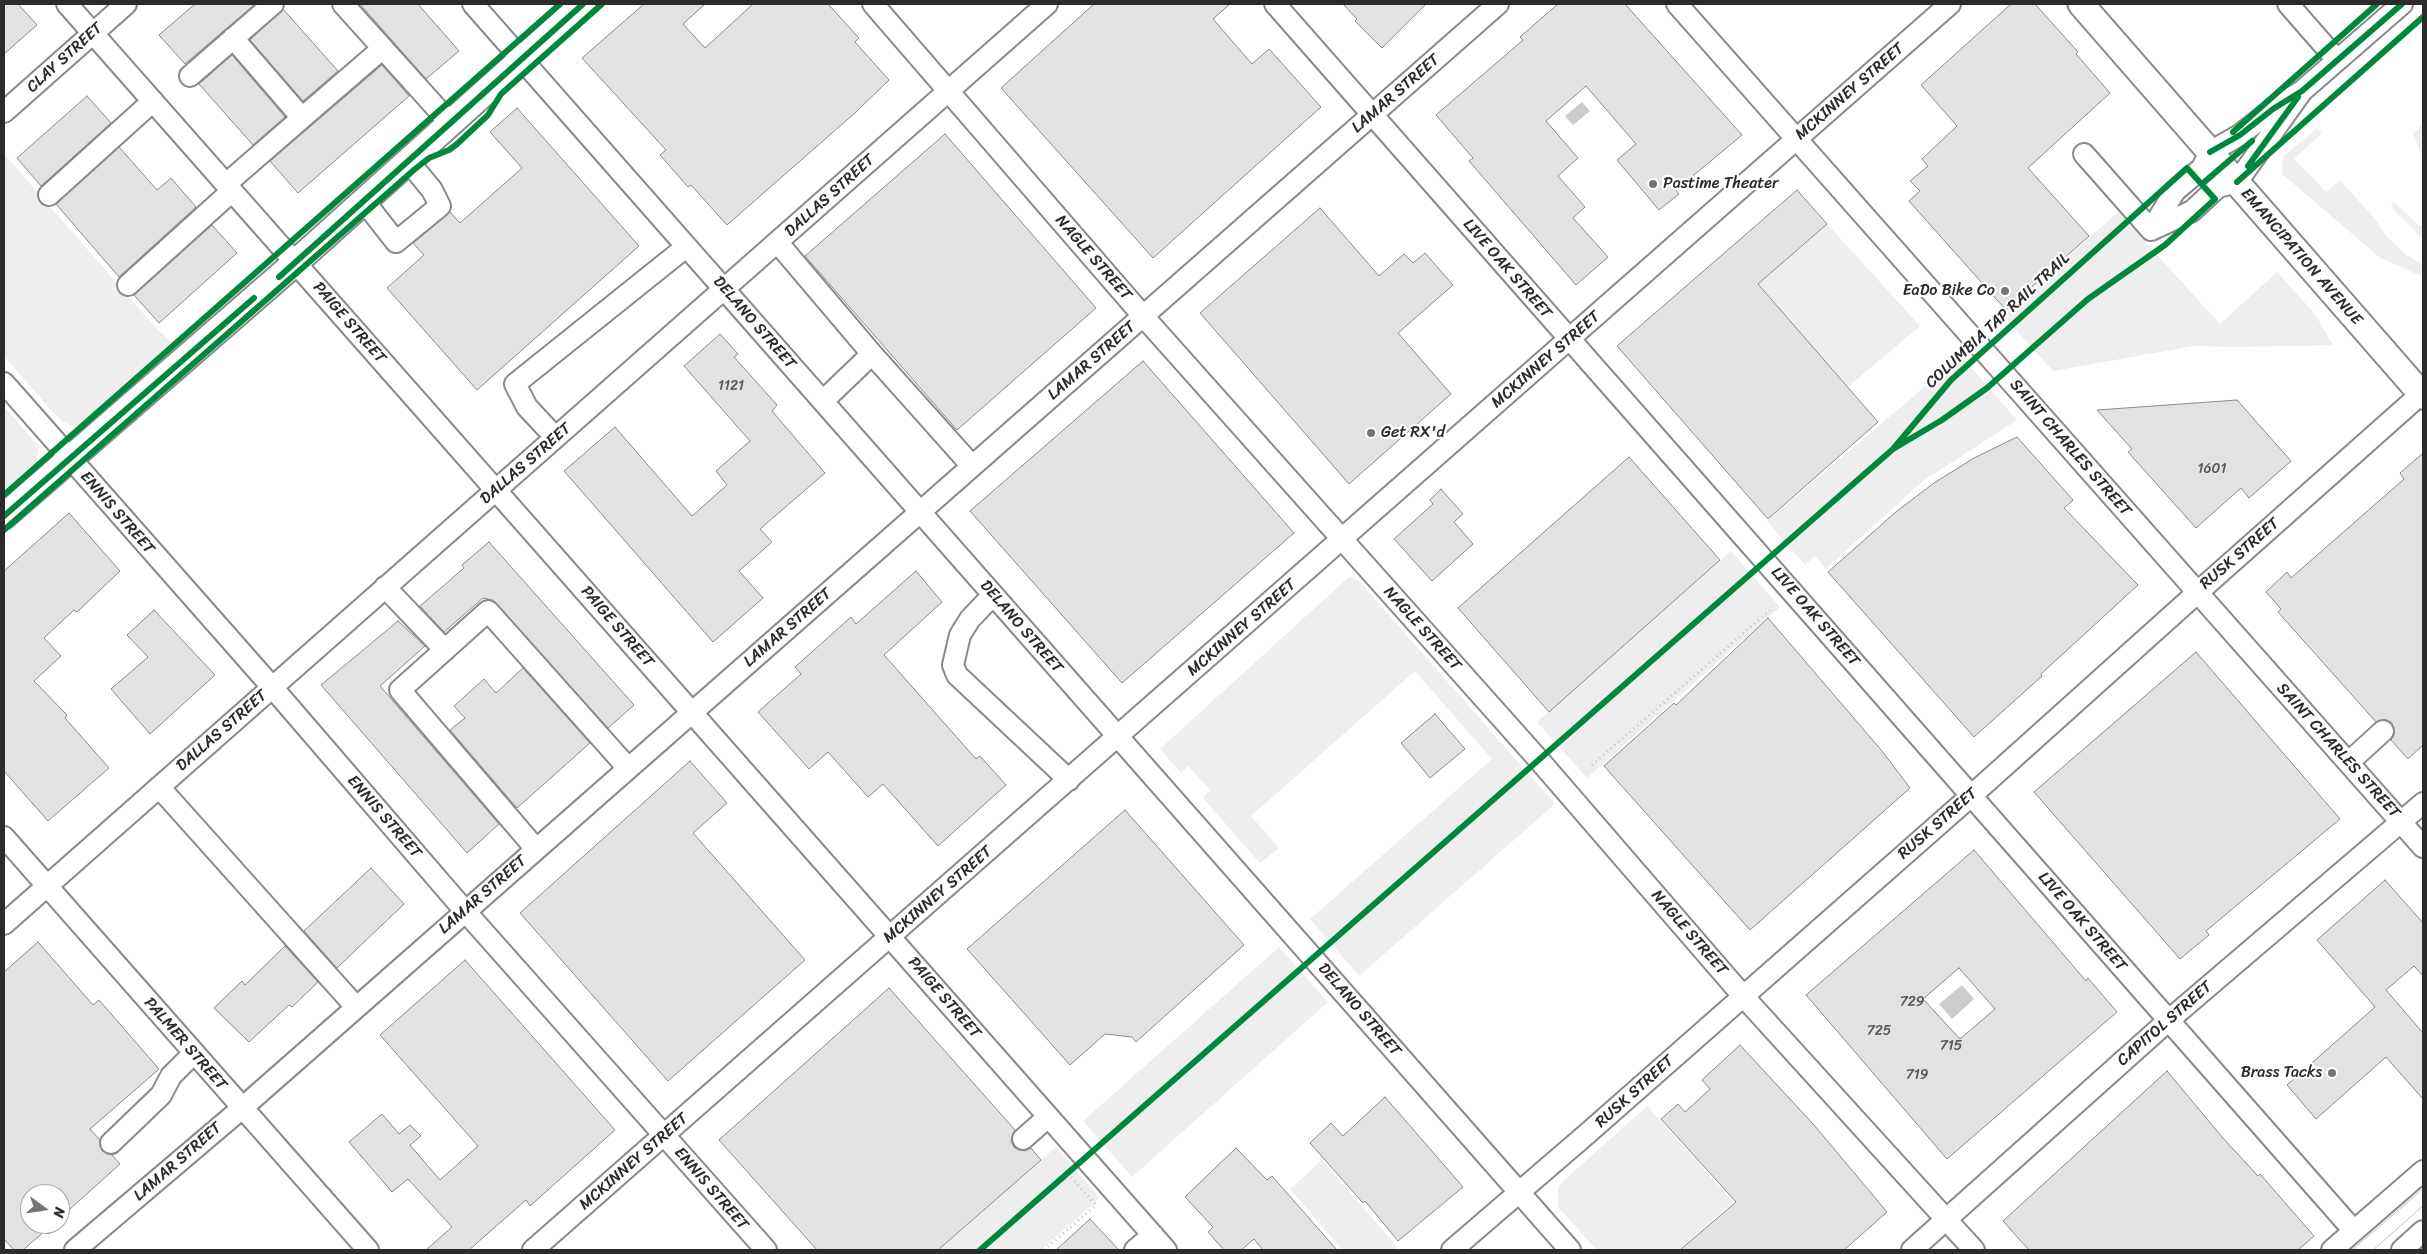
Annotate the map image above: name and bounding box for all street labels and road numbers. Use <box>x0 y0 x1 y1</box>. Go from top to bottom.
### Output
street label: CLAY STREET <box>23 19 107 97</box>
street label: MCKINNEY STREET <box>1792 39 1908 145</box>
street label: LAMAR STREET <box>1348 51 1444 137</box>
street label: DALLAS STREET <box>781 151 879 241</box>
street label: EMANCIPATION AVENUE <box>2236 185 2366 329</box>
street label: NAGLE STREET <box>1051 211 1135 305</box>
street label: LIVE OAK STREET <box>1459 215 1555 323</box>
street label: COLUMBIA TAP RAIL TRAIL <box>1922 249 2074 393</box>
street label: DELANO STREET <box>708 273 800 373</box>
street label: PAIGE STREET <box>308 278 390 368</box>
street label: MCKINNEY STREET <box>1488 307 1604 413</box>
street label: LAMAR STREET <box>1044 318 1140 404</box>
street label: SAINT CHARLES STREET <box>2005 376 2135 520</box>
street label: DALLAS STREET <box>477 419 575 509</box>
street label: ENNIS STREET <box>76 468 158 558</box>
street label: RUSK STREET <box>2196 514 2284 594</box>
street label: LIVE OAK STREET <box>1767 563 1863 671</box>
street label: MCKINNEY STREET <box>1184 575 1300 681</box>
street label: DELANO STREET <box>975 577 1067 677</box>
street label: PAIGE STREET <box>576 582 658 672</box>
street label: NAGLE STREET <box>1379 583 1465 675</box>
street label: LAMAR STREET <box>740 585 836 671</box>
street label: SAINT CHARLES STREET <box>2272 679 2404 823</box>
street label: DALLAS STREET <box>173 686 271 776</box>
street label: ENNIS STREET <box>343 772 425 862</box>
street label: RUSK STREET <box>1894 784 1982 864</box>
street label: MCKINNEY STREET <box>880 842 996 948</box>
street label: LAMAR STREET <box>435 852 531 938</box>
street label: LIVE OAK STREET <box>2034 868 2130 976</box>
street label: NAGLE STREET <box>1647 886 1731 980</box>
street label: PAIGE STREET <box>903 953 985 1043</box>
street label: DELANO STREET <box>1313 960 1405 1060</box>
street label: CAPITOL STREET <box>2114 978 2216 1070</box>
street label: PALMER STREET <box>140 994 230 1094</box>
street label: RUSK STREET <box>1592 1052 1678 1132</box>
street label: MCKINNEY STREET <box>576 1109 692 1215</box>
street label: LAMAR STREET <box>130 1119 226 1205</box>
street label: ENNIS STREET <box>670 1144 752 1234</box>

